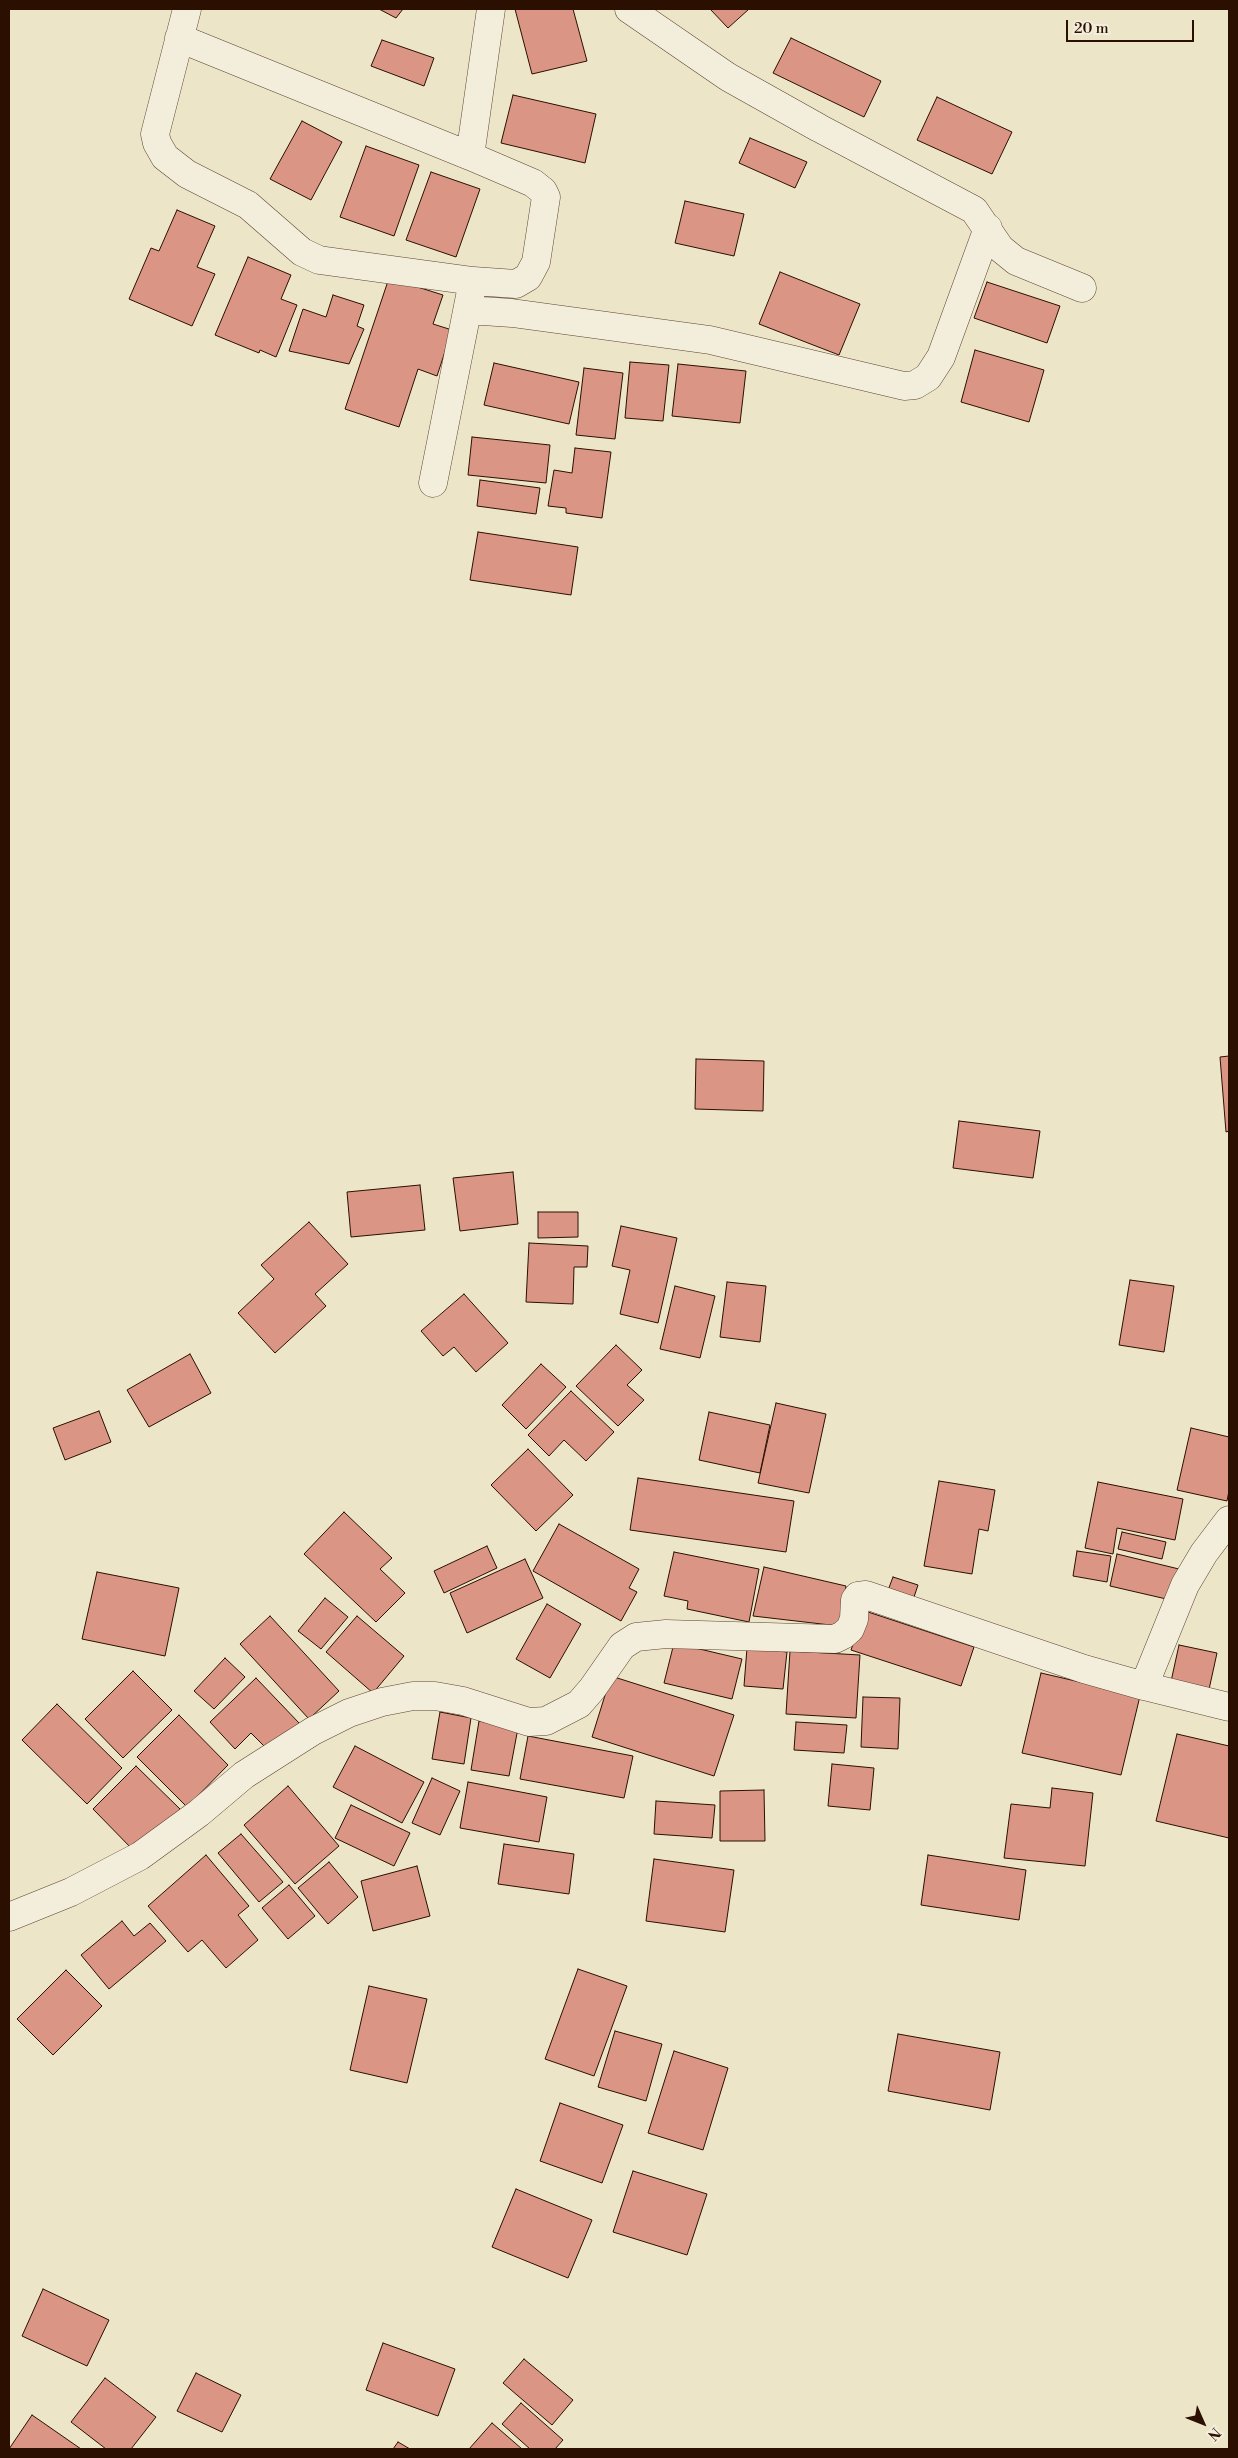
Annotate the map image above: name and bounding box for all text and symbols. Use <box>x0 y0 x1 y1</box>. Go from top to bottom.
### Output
scale bar <box>1068 10 1196 42</box>
text: 20 m <box>1074 19 1109 38</box>
north arrow <box>1178 2398 1228 2448</box>
text: N <box>1203 2423 1224 2444</box>

